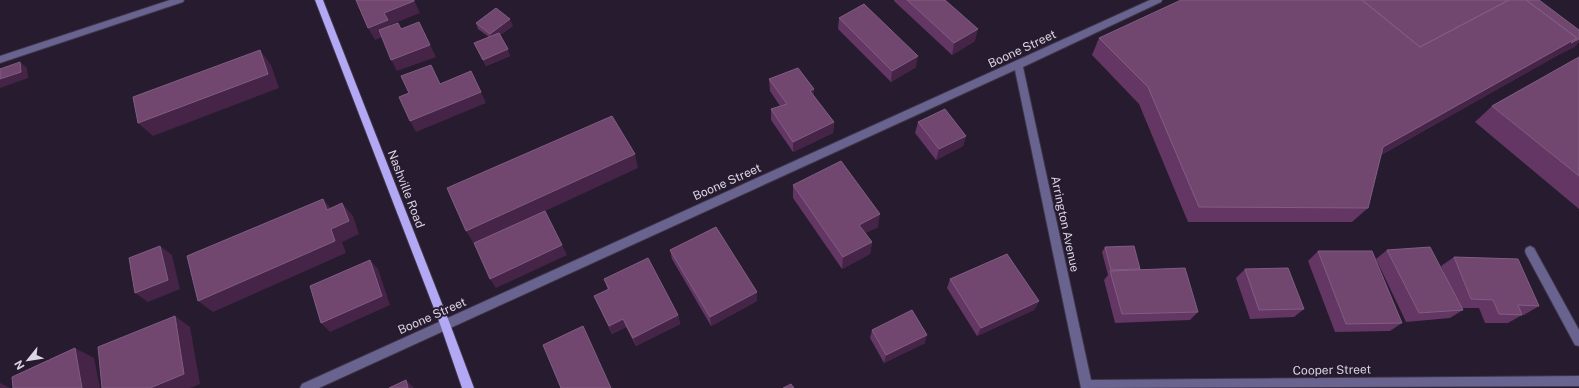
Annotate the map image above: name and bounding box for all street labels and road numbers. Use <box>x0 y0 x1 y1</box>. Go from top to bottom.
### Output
street label: Boone Street <box>986 27 1058 71</box>
street label: Nashville Road <box>385 148 427 230</box>
street label: Boone Street <box>691 161 764 203</box>
street label: Arrington Avenue <box>1048 175 1082 273</box>
street label: Boone Street <box>396 295 469 337</box>
street label: Cooper Street <box>1293 362 1372 378</box>

